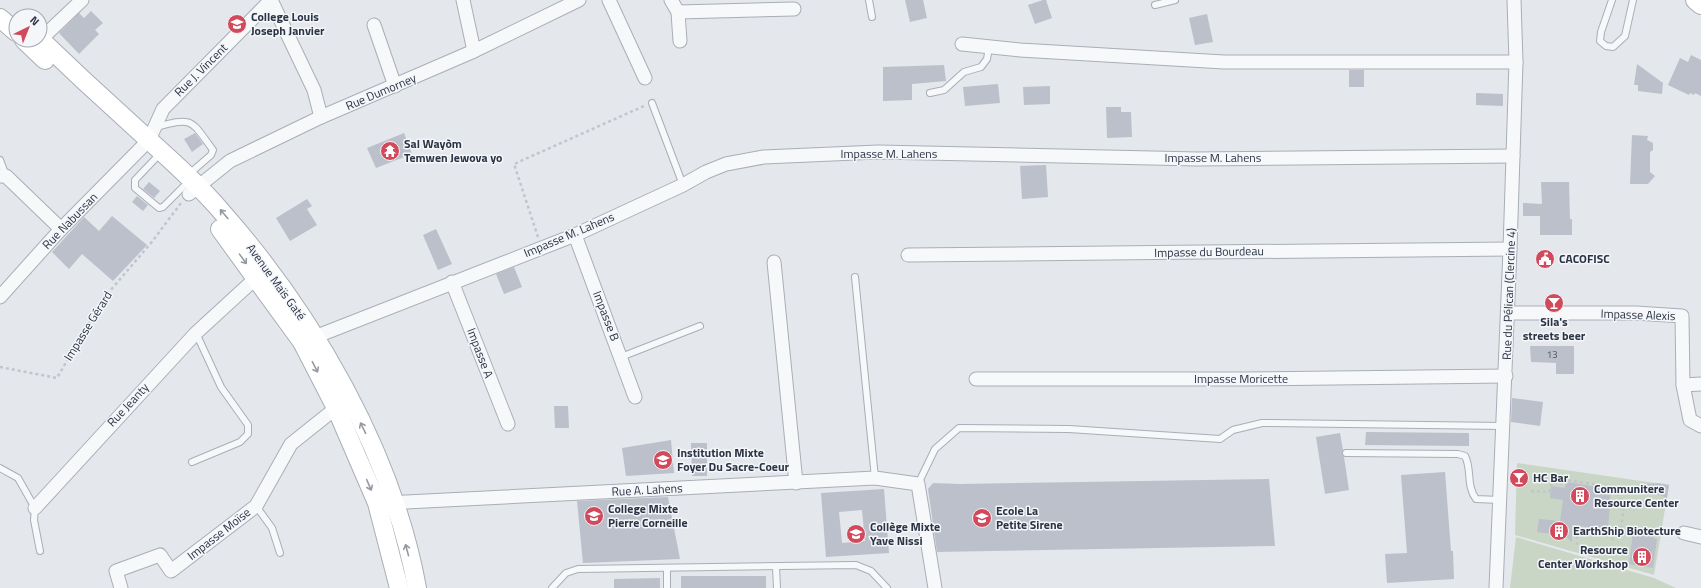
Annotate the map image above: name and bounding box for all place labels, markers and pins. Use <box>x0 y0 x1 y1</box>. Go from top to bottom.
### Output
place label: College Louis Joseph Janvier <box>251 7 325 40</box>
school or university icon: College Louis Joseph Janvier <box>226 13 248 35</box>
place label: Sal Wayòm Temwen Jewova yo <box>404 134 503 167</box>
temple icon: Sal Wayòm Temwen Jewova yo <box>379 140 401 162</box>
public building icon: CACOFISC <box>1534 248 1556 270</box>
place label: CACOFISC <box>1559 249 1610 268</box>
bar icon: Sila's streets beer <box>1543 292 1565 314</box>
place label: Sila's streets beer <box>1523 312 1586 345</box>
place label: Institution Mixte Foyer Du Sacre-Coeur <box>677 443 790 476</box>
school or university icon: Institution Mixte Foyer Du Sacre-Coeur <box>652 449 674 471</box>
bar icon: HC Bar <box>1508 467 1530 489</box>
place label: HC Bar <box>1533 468 1569 487</box>
place label: Communitere Resource Center <box>1594 479 1679 512</box>
building icon: Communitere Resource Center <box>1569 485 1591 507</box>
place label: College Mixte Pierre Corneille <box>608 499 688 532</box>
place label: Ecole La Petite Sirene <box>996 501 1063 534</box>
school or university icon: College Mixte Pierre Corneille <box>583 505 605 527</box>
school or university icon: Ecole La Petite Sirene <box>971 507 993 529</box>
place label: Collège Mixte Yave Nissi <box>870 517 940 550</box>
building icon: EarthShip Biotecture <box>1548 520 1570 542</box>
place label: EarthShip Biotecture <box>1573 521 1681 540</box>
school or university icon: Collège Mixte Yave Nissi <box>845 523 867 545</box>
place label: Resource Center Workshop <box>1538 540 1628 573</box>
building icon: Resource Center Workshop <box>1631 546 1653 568</box>

